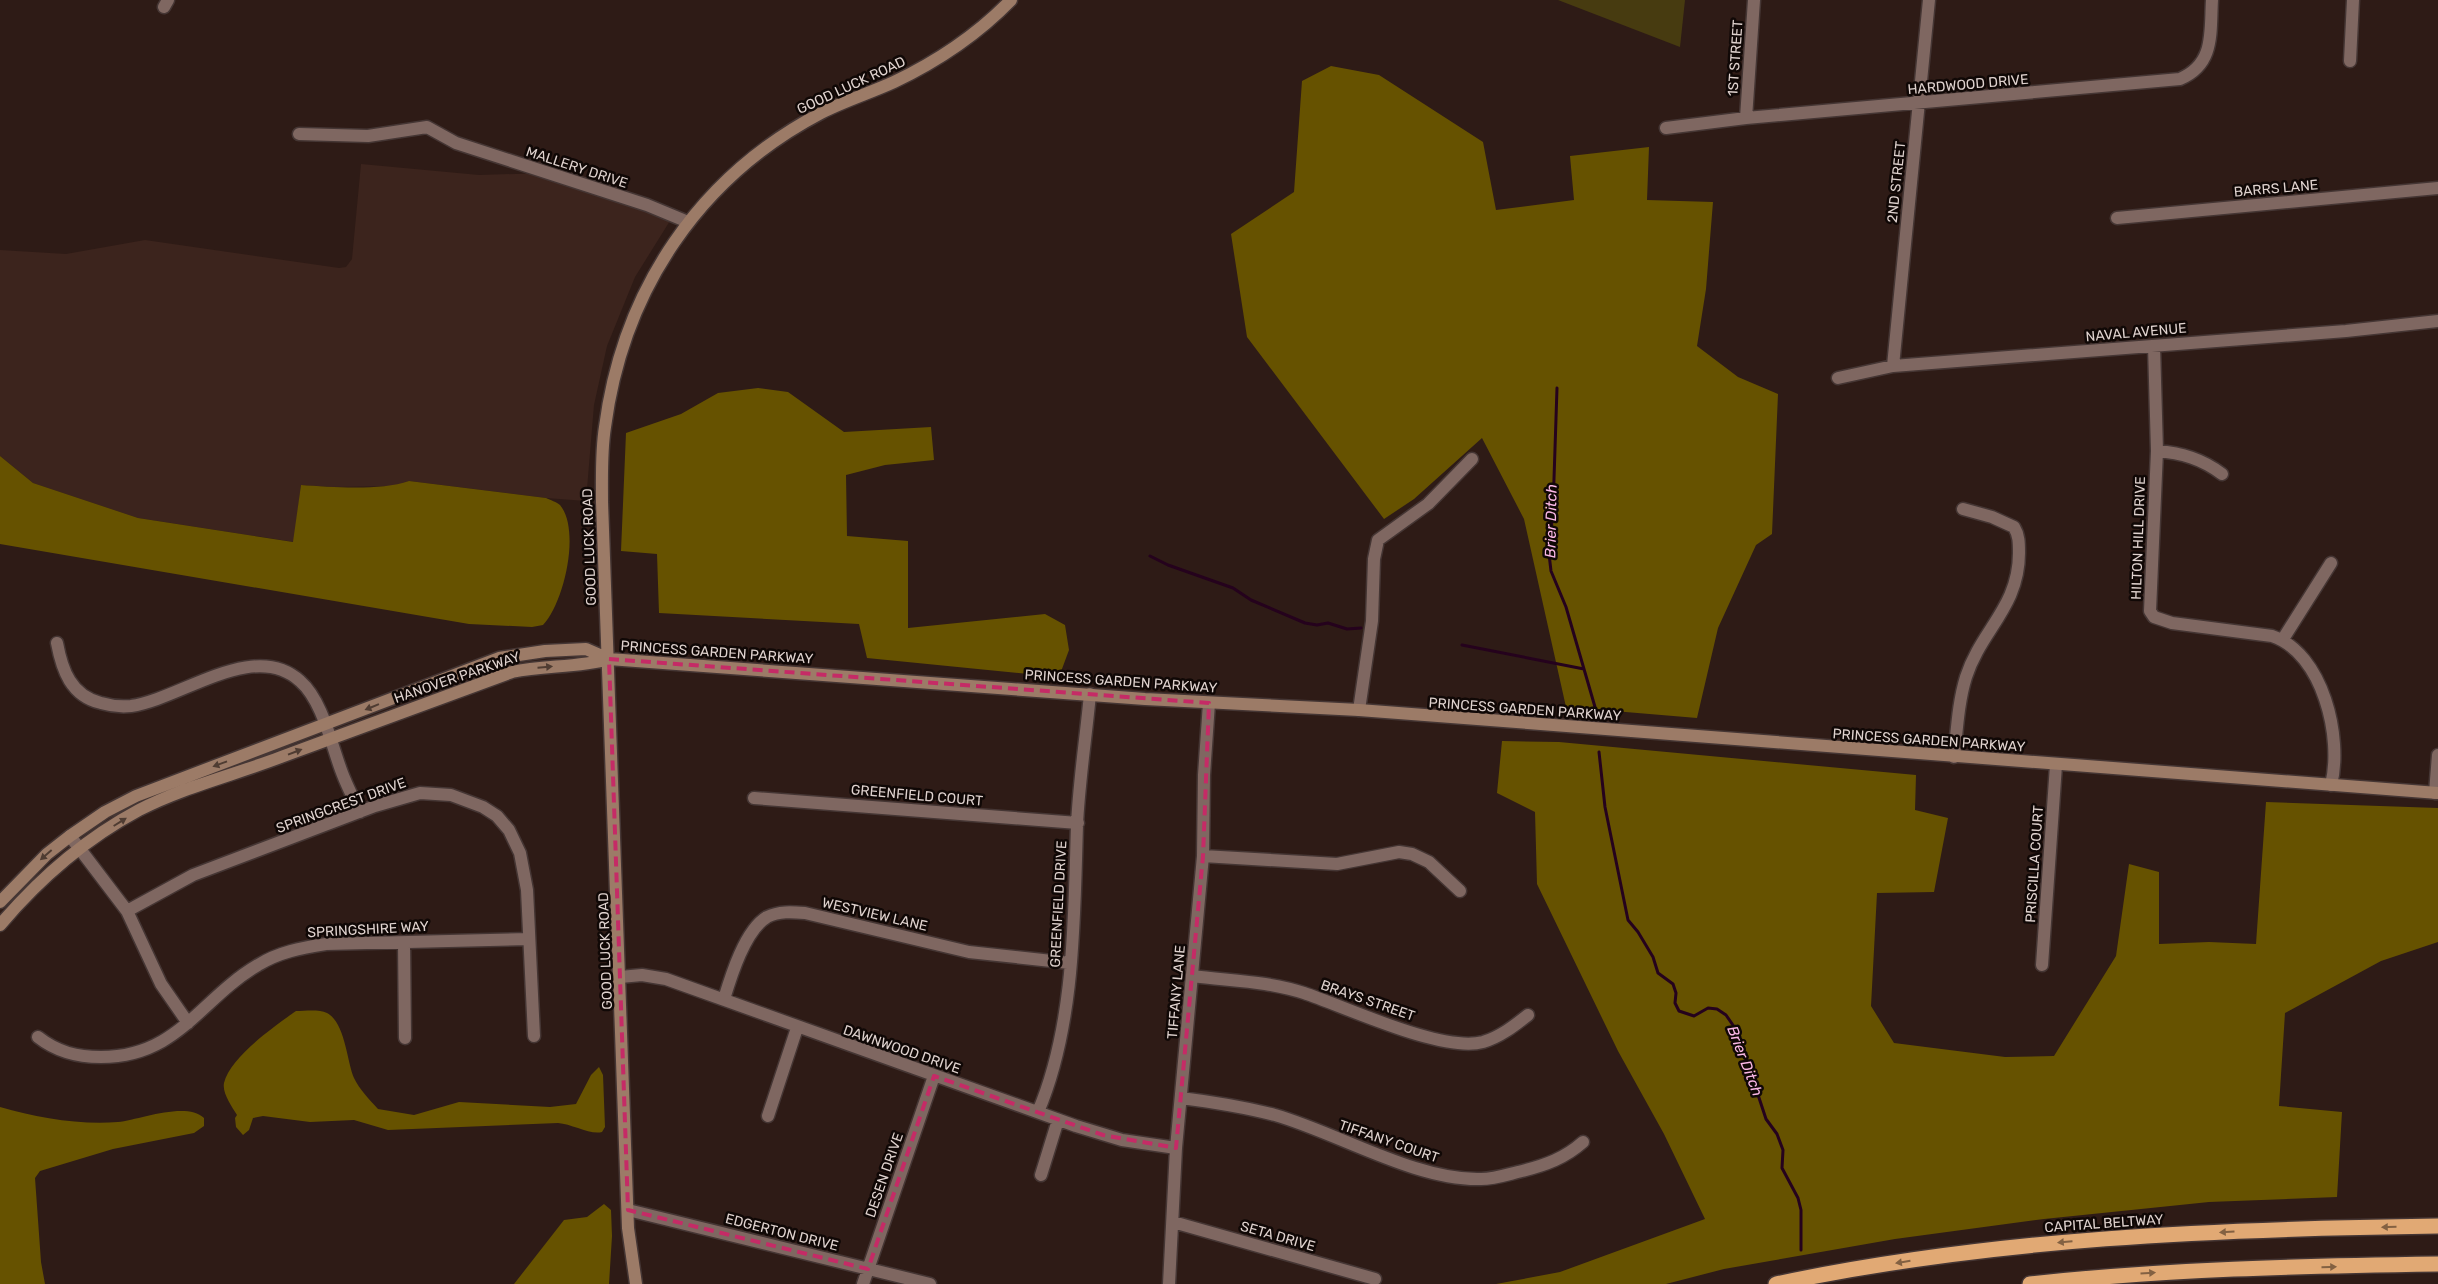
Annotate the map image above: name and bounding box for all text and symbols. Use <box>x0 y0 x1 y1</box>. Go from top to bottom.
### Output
street label: 1ST STREET <box>1724 19 1747 97</box>
street label: GOOD LUCK ROAD <box>794 53 908 118</box>
street label: HARDWOOD DRIVE <box>1907 71 2029 98</box>
street label: 2ND STREET <box>1884 140 1909 224</box>
street label: MALLERY DRIVE <box>524 143 630 192</box>
street label: BARRS LANE <box>2233 176 2319 201</box>
street label: NAVAL AVENUE <box>2085 320 2187 345</box>
street label: HILTON HILL DRIVE <box>2128 476 2149 600</box>
water label: Brier Ditch <box>1541 484 1561 558</box>
street label: GOOD LUCK ROAD <box>579 488 600 606</box>
street label: PRINCESS GARDEN PARKWAY <box>620 637 814 668</box>
street label: HANOVER PARKWAY <box>392 648 522 707</box>
one-way arrow <box>537 662 553 670</box>
street label: PRINCESS GARDEN PARKWAY <box>1024 666 1218 697</box>
street label: PRINCESS GARDEN PARKWAY <box>1428 694 1622 725</box>
one-way arrow <box>364 703 379 711</box>
street label: PRINCESS GARDEN PARKWAY <box>1832 725 2026 756</box>
one-way arrow <box>288 748 303 756</box>
one-way arrow <box>212 760 227 768</box>
street label: SPRINGCREST DRIVE <box>274 774 408 837</box>
street label: GREENFIELD COURT <box>850 781 984 810</box>
street label: PRISCILLA COURT <box>2022 805 2047 923</box>
one-way arrow <box>114 817 127 827</box>
street label: GREENFIELD DRIVE <box>1047 840 1070 968</box>
one-way arrow <box>41 849 53 861</box>
street label: GOOD LUCK ROAD <box>595 892 616 1010</box>
street label: WESTVIEW LANE <box>820 894 929 935</box>
street label: SPRINGSHIRE WAY <box>307 918 429 941</box>
street label: TIFFANY LANE <box>1164 944 1189 1040</box>
street label: BRAYS STREET <box>1318 976 1417 1025</box>
street label: DAWNWOOD DRIVE <box>841 1021 963 1078</box>
water label: Brier Ditch <box>1723 1023 1767 1099</box>
street label: TIFFANY COURT <box>1337 1116 1441 1167</box>
street label: DESEN DRIVE <box>862 1130 907 1220</box>
street label: EDGERTON DRIVE <box>724 1210 840 1255</box>
street label: CAPITAL BELTWAY <box>2044 1211 2164 1236</box>
street label: SETA DRIVE <box>1239 1218 1317 1255</box>
one-way arrow <box>2381 1223 2397 1231</box>
one-way arrow <box>2219 1228 2235 1236</box>
one-way arrow <box>2056 1238 2072 1246</box>
one-way arrow <box>1895 1258 1911 1266</box>
one-way arrow <box>2321 1263 2337 1271</box>
one-way arrow <box>2140 1269 2156 1277</box>

